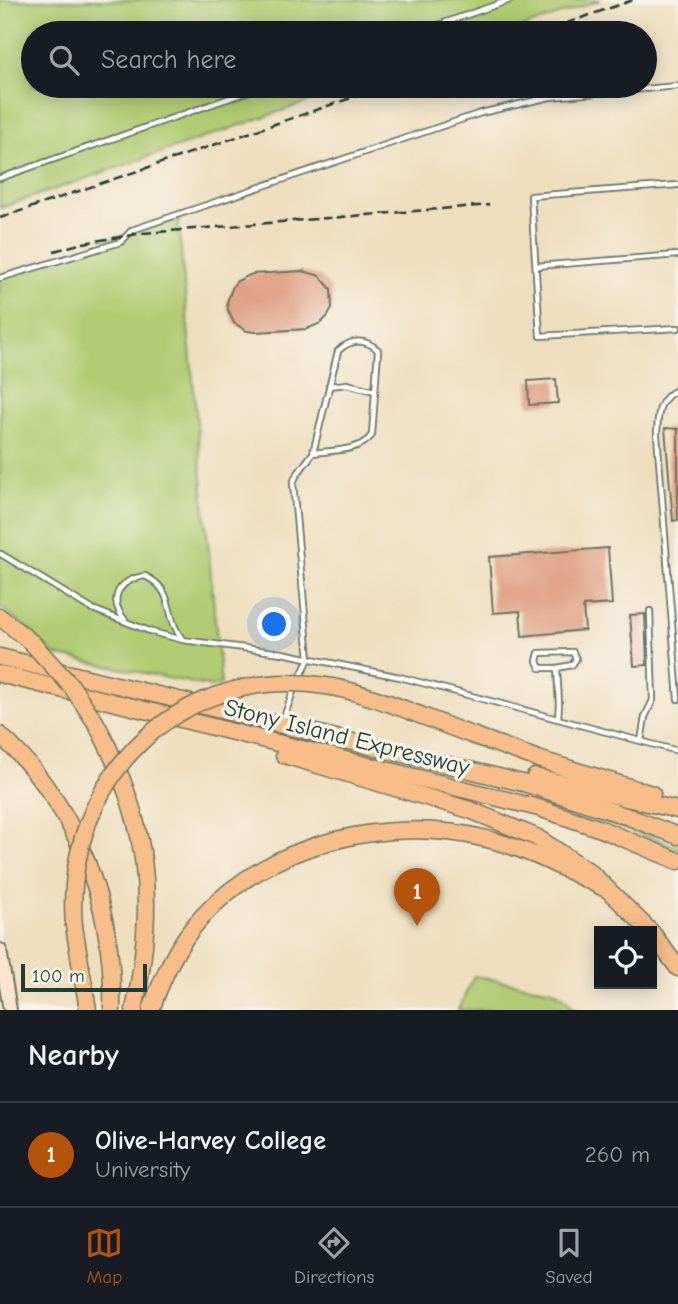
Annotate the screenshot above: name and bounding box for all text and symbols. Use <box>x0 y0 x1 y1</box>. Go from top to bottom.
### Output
search box <box>21 21 657 98</box>
icon: search <box>45 41 83 79</box>
text: Search here <box>101 45 236 75</box>
your location <box>257 607 291 641</box>
street label: Stony Island Expressway <box>221 693 473 781</box>
pin: 1 <box>394 868 440 926</box>
map controls <box>594 926 657 989</box>
button: locate <box>594 926 657 989</box>
scale bar <box>21 961 147 993</box>
text: 100 m <box>32 965 85 987</box>
text: Nearby <box>28 1038 119 1073</box>
text: Olive-Harvey College <box>95 1126 326 1156</box>
text: 1 <box>46 1141 56 1168</box>
text: 260 m <box>585 1141 650 1168</box>
text: University <box>95 1156 190 1183</box>
tab: Map <box>85 1224 123 1288</box>
tab: Directions <box>294 1224 374 1288</box>
tab: Saved <box>545 1224 593 1288</box>

